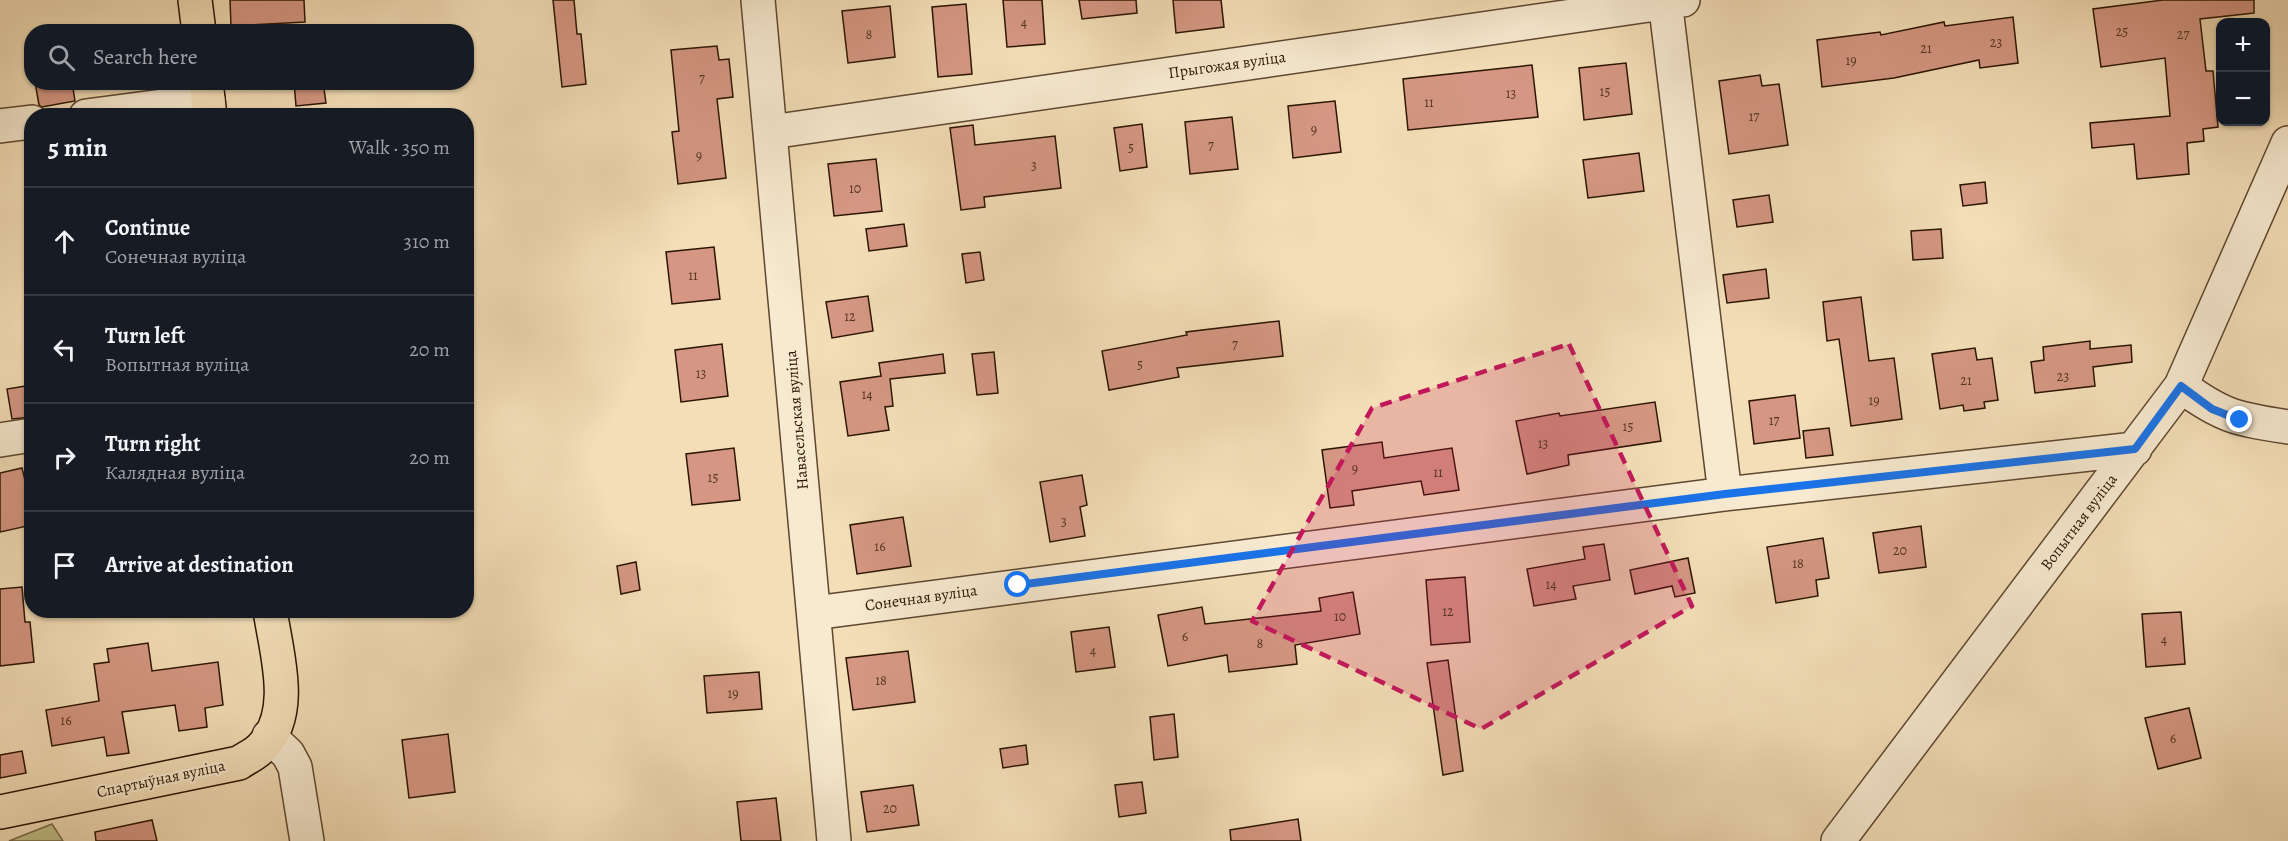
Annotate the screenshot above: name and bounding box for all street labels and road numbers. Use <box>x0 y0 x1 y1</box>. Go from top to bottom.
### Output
street label: Прыгожая вуліца <box>1167 46 1288 84</box>
street label: Навасельская вуліца <box>780 349 814 491</box>
street label: Вопытная вуліца <box>2035 469 2123 575</box>
street label: Сонечная вуліца <box>863 579 979 617</box>
street label: Спартыўная вуліца <box>95 755 228 803</box>

